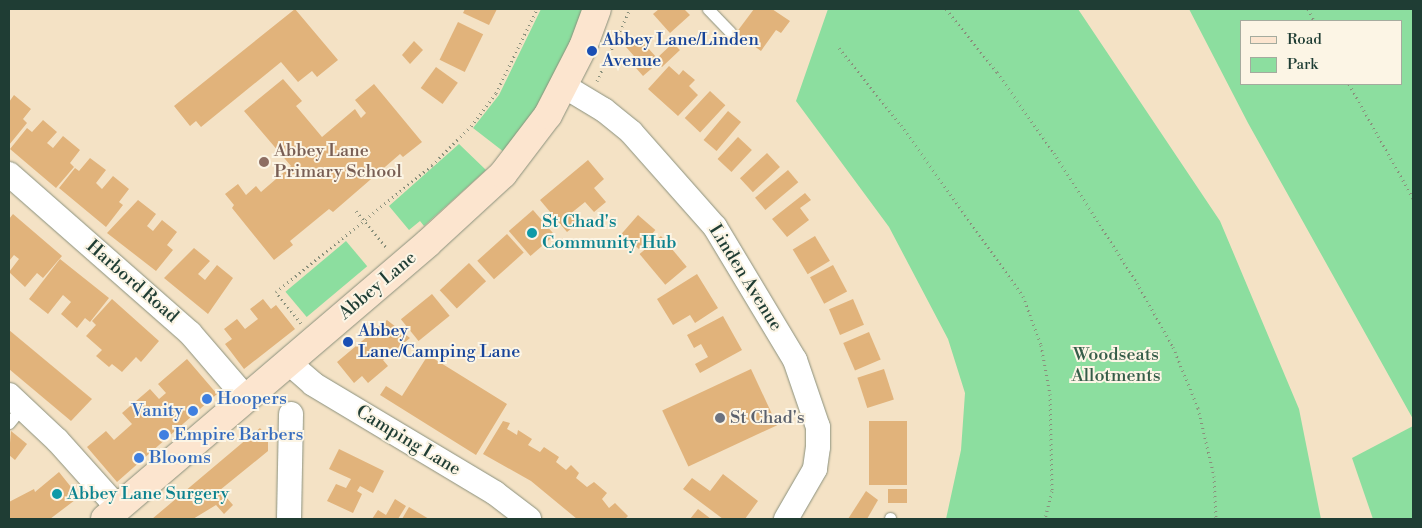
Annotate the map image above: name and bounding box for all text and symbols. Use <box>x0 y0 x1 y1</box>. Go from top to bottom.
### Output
legend <box>1240 20 1402 85</box>
place label: Abbey Lane/Linden Avenue <box>602 30 759 72</box>
text: Road <box>1287 30 1322 49</box>
marker: Abbey Lane/Linden Avenue <box>586 45 598 57</box>
text: Park <box>1287 55 1318 74</box>
place label: Abbey Lane Primary School <box>274 141 402 183</box>
marker: Abbey Lane Primary School <box>258 156 270 168</box>
place label: St Chad's Community Hub <box>542 212 676 254</box>
street label: Linden Avenue <box>704 221 786 335</box>
marker: St Chad's Community Hub <box>526 227 538 239</box>
street label: Harbord Road <box>82 236 182 328</box>
street label: Abbey Lane <box>335 247 421 325</box>
place label: Abbey Lane/Camping Lane <box>358 321 520 364</box>
marker: Abbey Lane/Camping Lane <box>342 336 354 348</box>
park label: Woodseats Allotments <box>1071 345 1161 388</box>
place label: Hoopers <box>217 388 287 410</box>
marker: Hoopers <box>201 393 213 405</box>
place label: Vanity <box>131 400 183 422</box>
street label: Camping Lane <box>352 401 464 481</box>
marker: Vanity <box>187 405 199 417</box>
place label: St Chad's <box>730 407 805 429</box>
marker: St Chad's <box>714 412 726 424</box>
place label: Empire Barbers <box>174 424 303 446</box>
marker: Empire Barbers <box>158 429 170 441</box>
place label: Blooms <box>149 447 211 469</box>
marker: Blooms <box>133 452 145 464</box>
place label: Abbey Lane Surgery <box>67 483 229 505</box>
marker: Abbey Lane Surgery <box>51 488 63 500</box>

